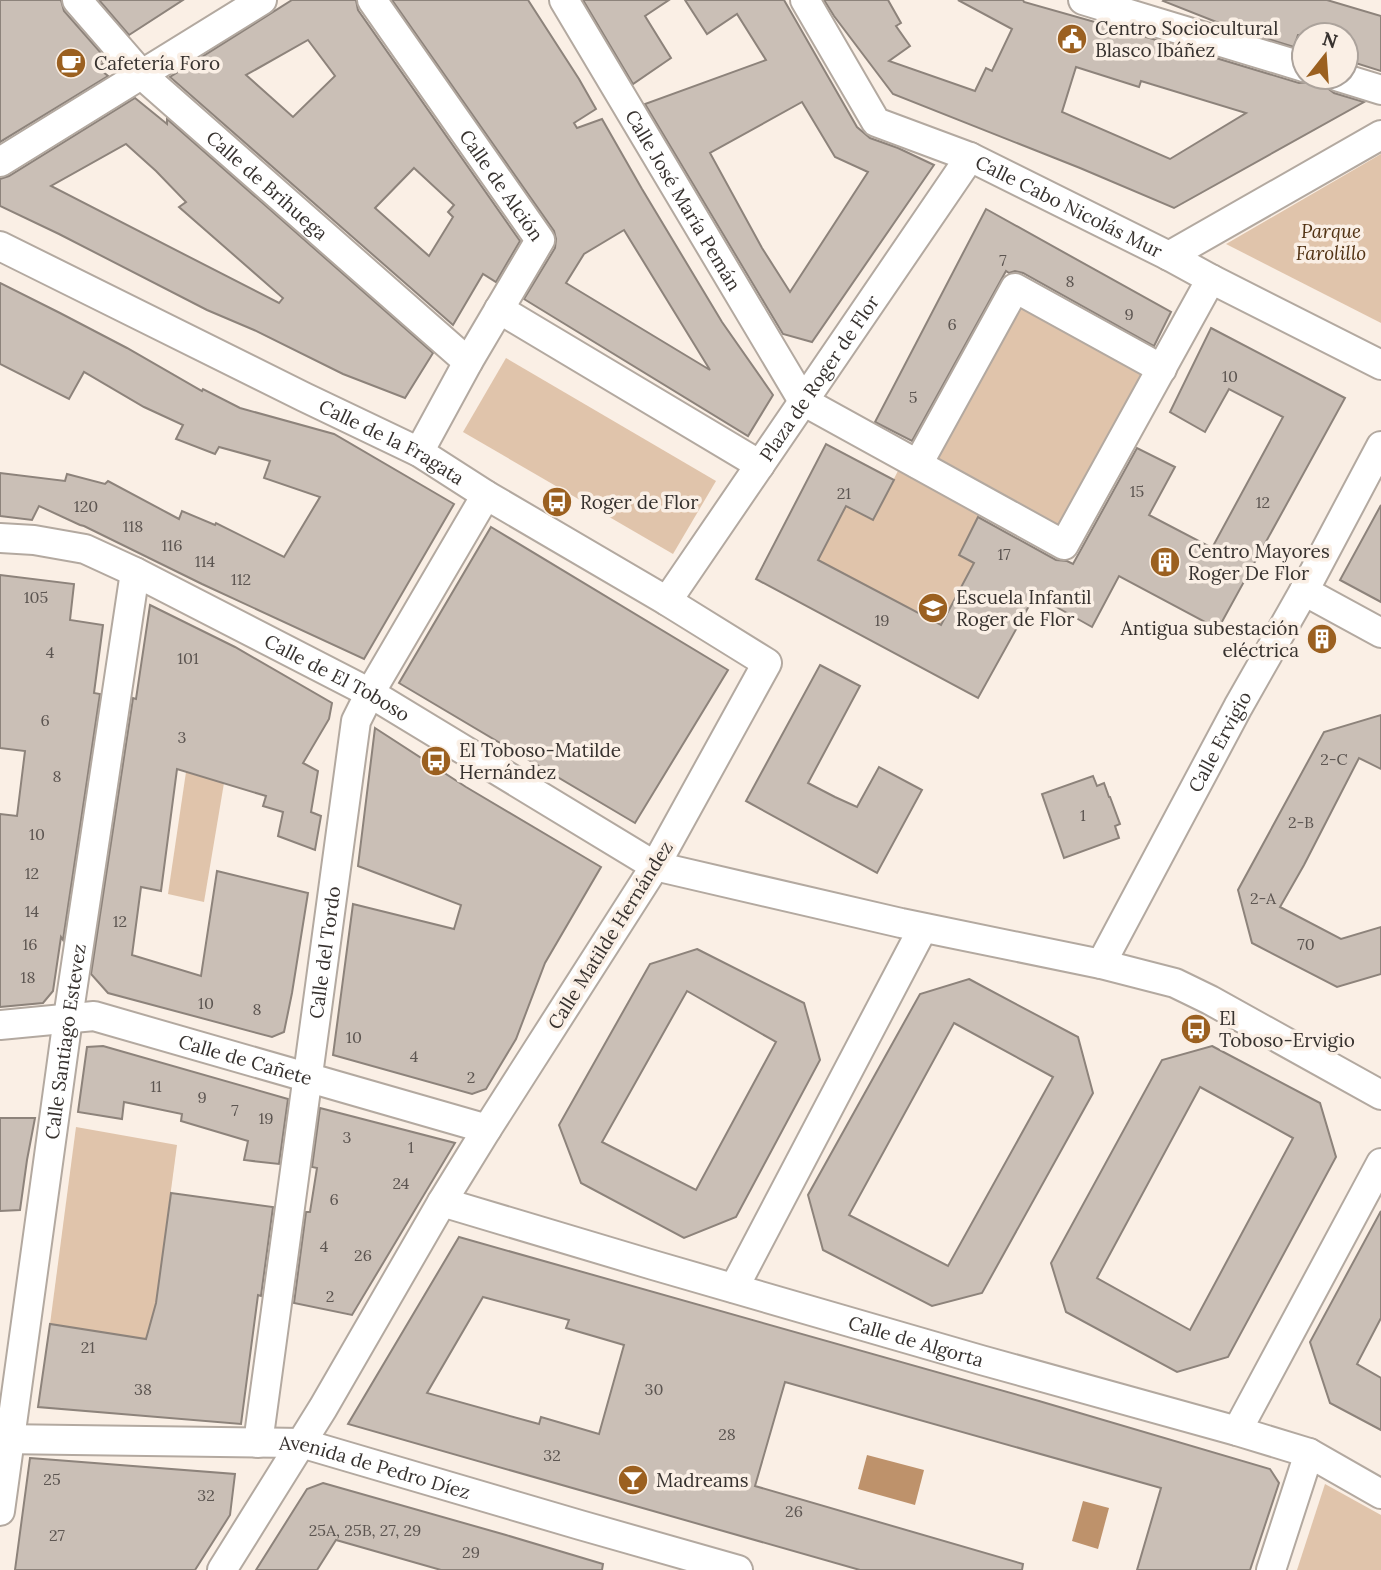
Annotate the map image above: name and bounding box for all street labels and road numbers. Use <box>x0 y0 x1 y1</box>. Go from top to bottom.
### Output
street label: Calle José María Pemán <box>620 105 746 295</box>
street label: Calle de Brihuega <box>201 125 333 245</box>
street label: Calle de Alción <box>454 125 549 246</box>
street label: Calle Cabo Nicolás Mur <box>971 150 1167 263</box>
street label: Plaza de Roger de Flor <box>754 290 885 466</box>
street label: Calle de la Fragata <box>315 394 469 490</box>
street label: Calle de El Toboso <box>260 629 414 726</box>
street label: Calle Ervigio <box>1183 687 1257 796</box>
street label: Calle Matilde Hernández <box>542 836 678 1034</box>
street label: Calle del Tordo <box>304 885 345 1020</box>
street label: Calle Santiago Estevez <box>39 942 91 1141</box>
street label: Calle de Cañete <box>176 1029 315 1090</box>
street label: Calle de Algorta <box>846 1310 987 1372</box>
street label: Avenida de Pedro Díez <box>278 1431 473 1504</box>

